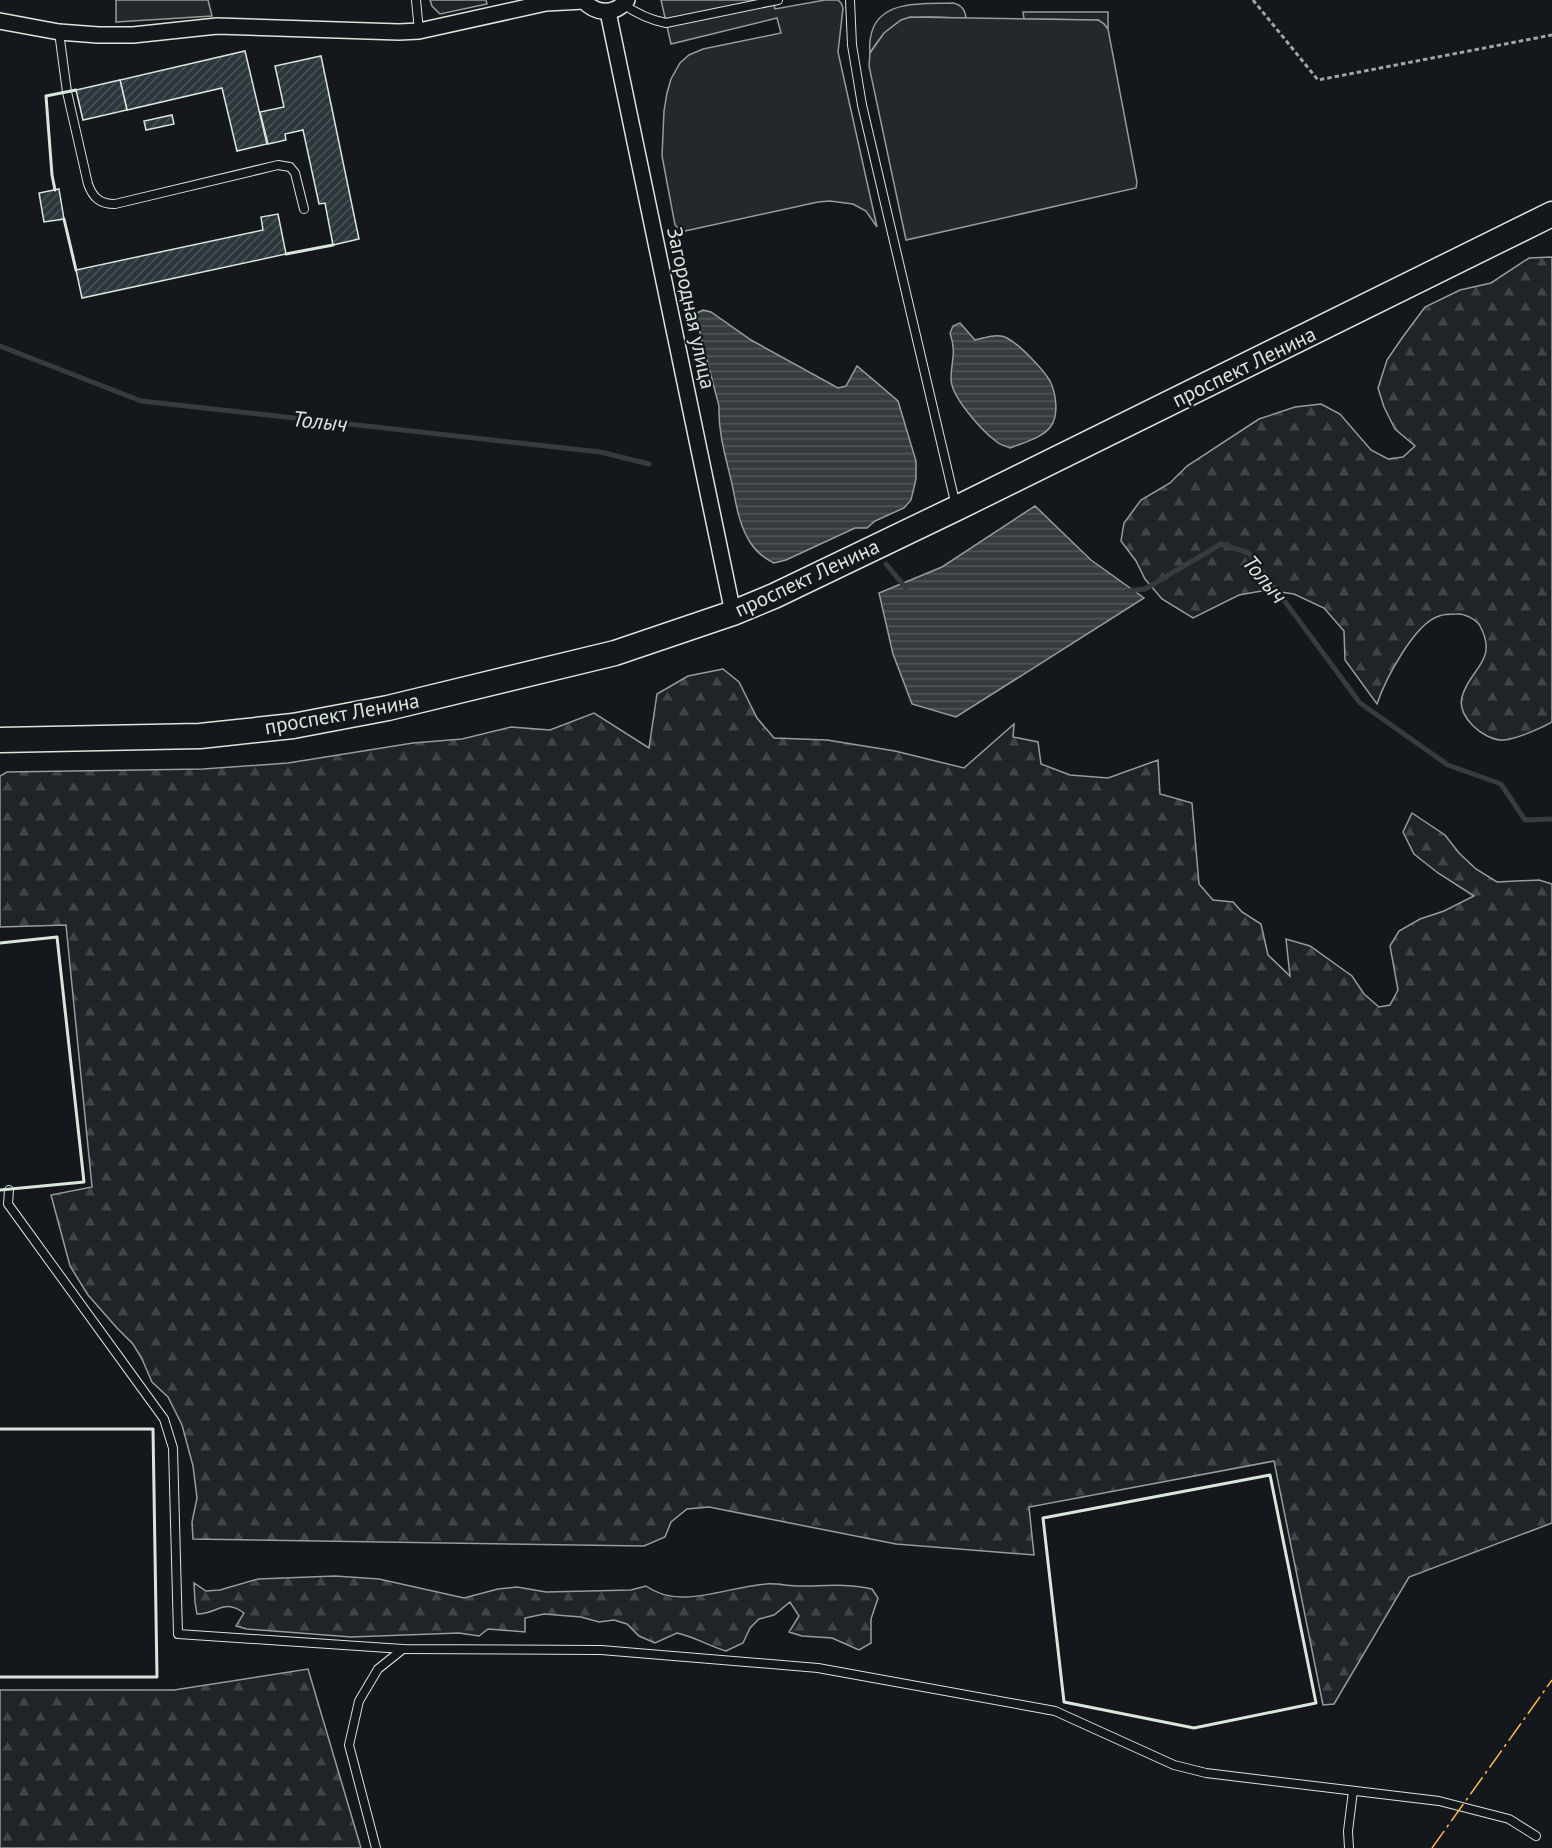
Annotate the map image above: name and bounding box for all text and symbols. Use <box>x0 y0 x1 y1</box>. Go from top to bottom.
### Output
street label: Загородная улица <box>661 224 722 391</box>
street label: проспект Ленина <box>1167 320 1320 413</box>
water label: Толыч <box>291 404 349 438</box>
street label: проспект Ленина <box>730 532 884 623</box>
water label: Толыч <box>1237 549 1294 610</box>
street label: проспект Ленина <box>262 687 421 740</box>

